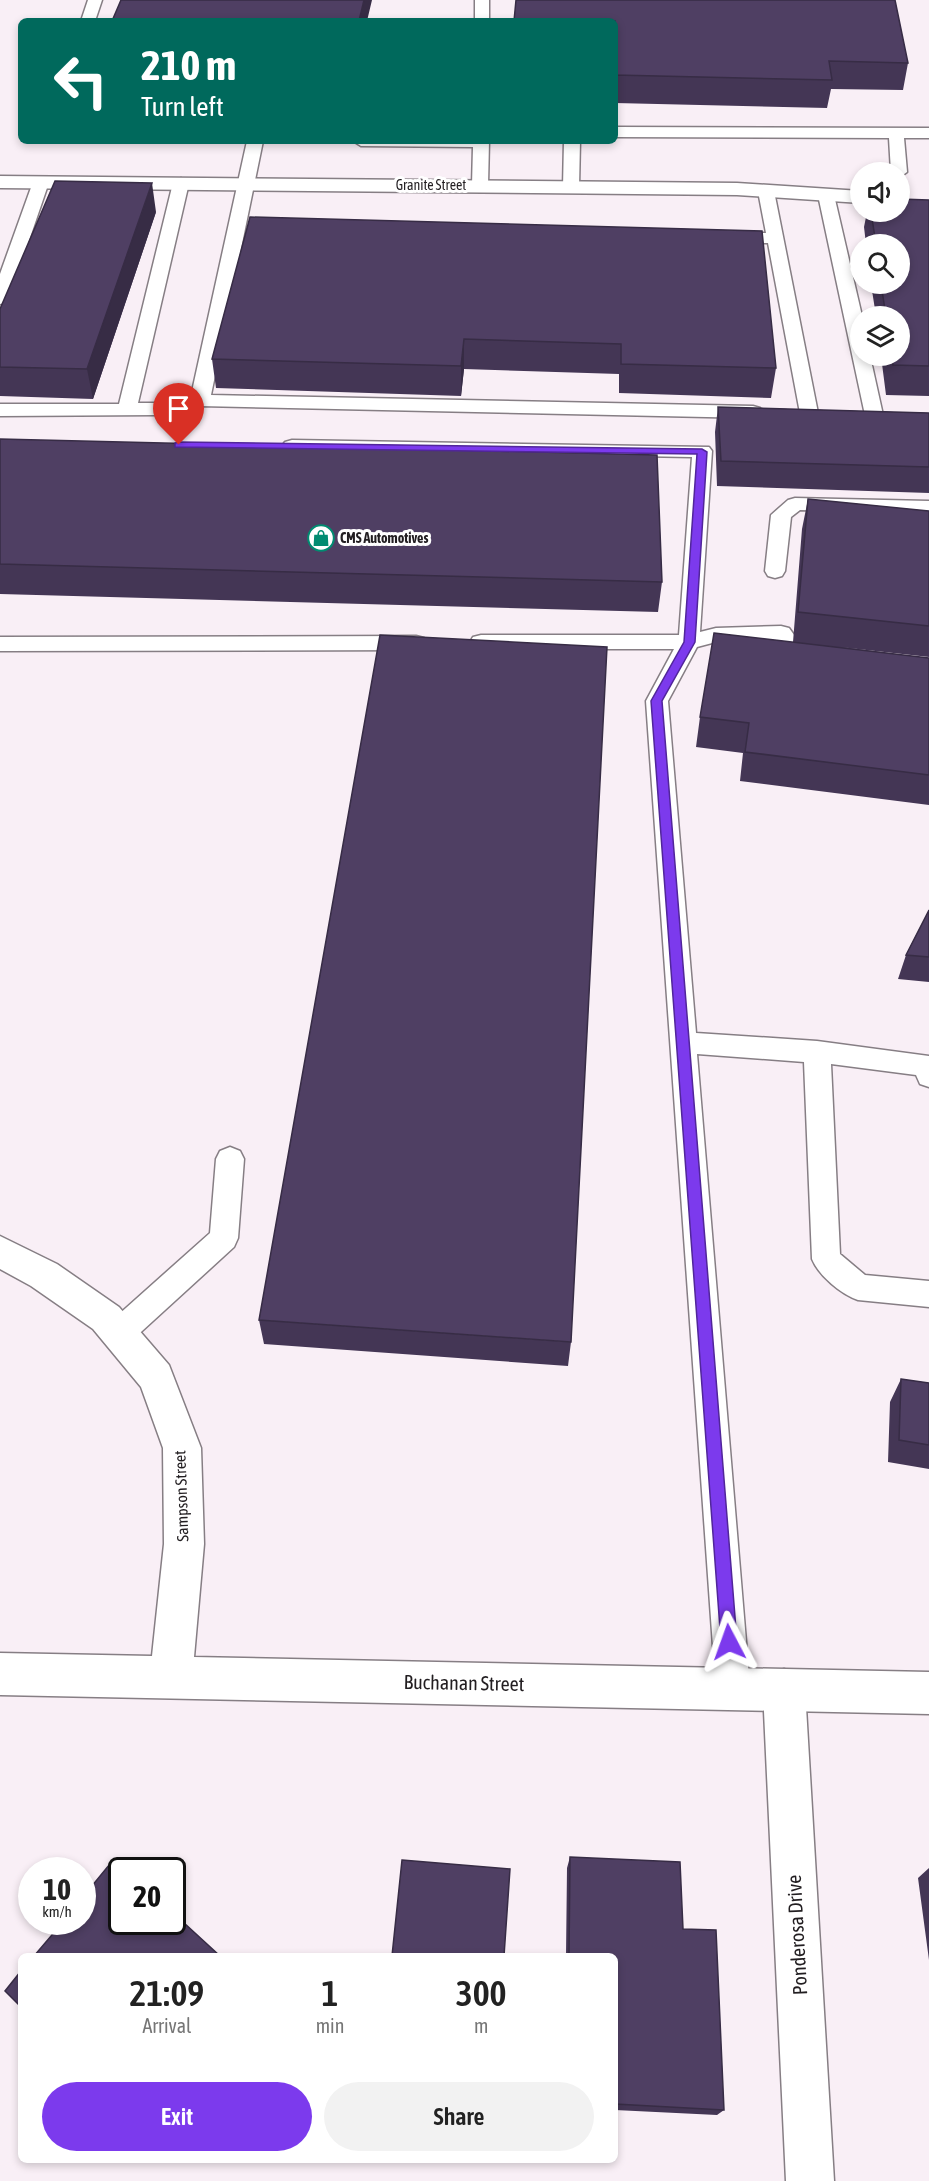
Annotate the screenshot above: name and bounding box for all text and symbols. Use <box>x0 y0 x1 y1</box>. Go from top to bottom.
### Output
text: 210 m <box>141 41 236 89</box>
icon: left <box>42 42 120 120</box>
text: Turn left <box>141 91 224 122</box>
map controls <box>850 162 910 366</box>
button: sound <box>850 162 910 222</box>
street label: Granite Street <box>396 177 466 193</box>
button: search <box>850 234 910 294</box>
button: layers <box>850 306 910 366</box>
pin <box>153 383 204 445</box>
icon: arrive <box>162 392 195 425</box>
shop icon: CMS Automotives <box>306 523 336 553</box>
place label: CMS Automotives <box>340 530 428 546</box>
street label: Sampson Street <box>170 1450 193 1542</box>
position arrow <box>697 1610 761 1674</box>
street label: Buchanan Street <box>403 1670 525 1695</box>
speed limit sign: 20 <box>108 1857 186 1935</box>
text: 10 <box>43 1872 71 1906</box>
street label: Ponderosa Drive <box>782 1874 811 1996</box>
text: km/h <box>42 1903 72 1920</box>
text: 21:09 <box>129 1972 204 2014</box>
text: 1 <box>322 1972 338 2014</box>
text: 300 <box>456 1972 507 2014</box>
text: Arrival <box>142 2014 191 2037</box>
text: min <box>316 2014 344 2037</box>
text: m <box>474 2014 488 2037</box>
button: Exit <box>42 2082 312 2151</box>
button: Share <box>324 2082 594 2151</box>

